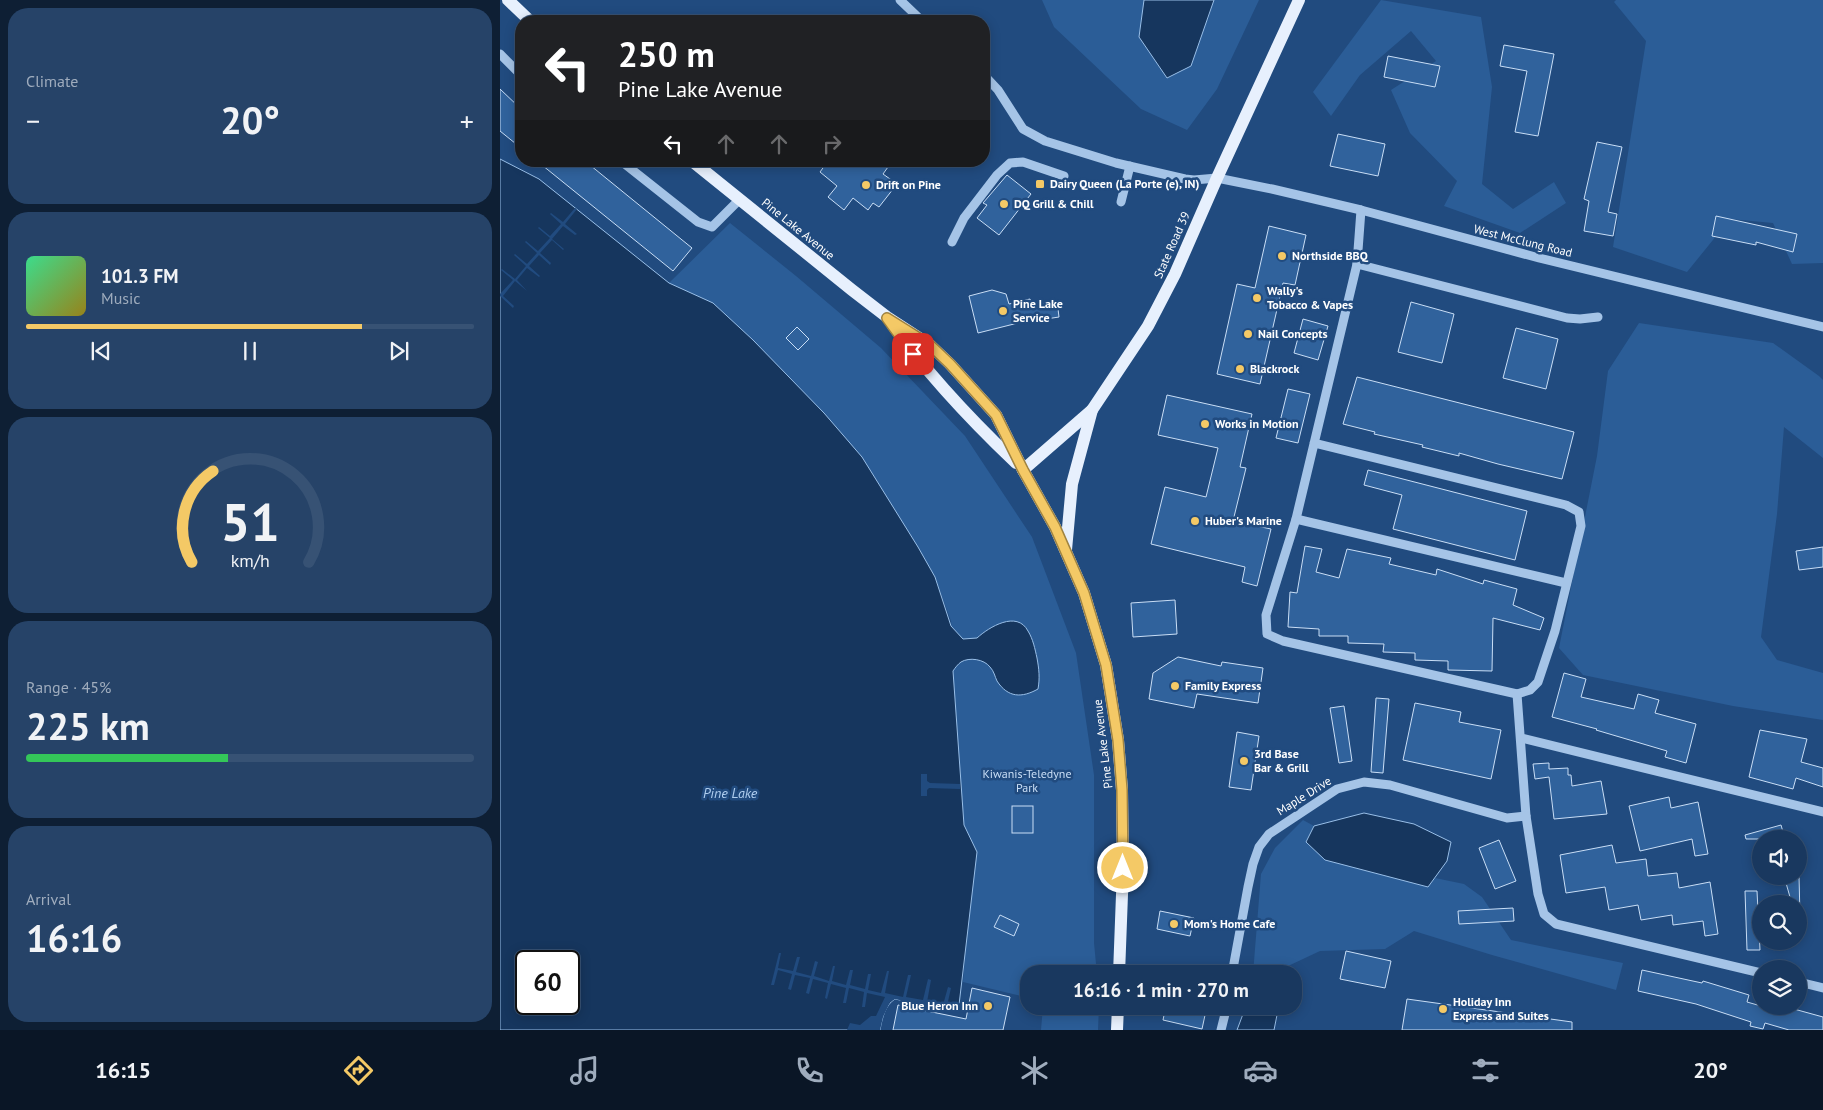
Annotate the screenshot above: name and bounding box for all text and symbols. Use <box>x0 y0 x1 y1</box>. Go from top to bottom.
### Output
text: 250 m <box>618 31 715 77</box>
icon: left <box>535 35 600 100</box>
text: Climate <box>26 71 78 91</box>
text: Pine Lake Avenue <box>618 75 782 103</box>
text: 20° <box>220 95 280 144</box>
text: − <box>26 102 40 139</box>
text: + <box>460 102 474 139</box>
icon: left <box>659 130 687 158</box>
icon: ahead <box>712 130 740 158</box>
icon: ahead <box>765 130 793 158</box>
icon: right <box>818 130 846 158</box>
place label: Dairy Queen (La Porte (e), IN) <box>1050 176 1199 191</box>
place label: Drift on Pine <box>876 177 941 192</box>
marker: Dairy Queen (La Porte (e), IN) <box>1034 178 1046 190</box>
marker: Drift on Pine <box>860 179 872 191</box>
street label: Pine Lake Avenue <box>759 195 838 263</box>
place label: DQ Grill & Chill <box>1014 196 1094 211</box>
marker: DQ Grill & Chill <box>998 198 1010 210</box>
street label: State Road 39 <box>1150 209 1193 280</box>
street label: West McClung Road <box>1472 221 1574 260</box>
place label: Northside BBQ <box>1292 248 1369 263</box>
marker: Northside BBQ <box>1276 250 1288 262</box>
text: 101.3 FM <box>101 264 178 288</box>
place label: Wally's Tobacco & Vapes <box>1267 283 1353 312</box>
text: Music <box>101 288 141 308</box>
marker: Wally's Tobacco & Vapes <box>1251 292 1263 304</box>
place label: Pine Lake Service <box>1013 296 1063 325</box>
marker: Pine Lake Service <box>997 305 1009 317</box>
place label: Nail Concepts <box>1258 326 1328 341</box>
marker: Nail Concepts <box>1242 328 1254 340</box>
pin <box>892 333 934 375</box>
icon: previous <box>87 337 115 365</box>
icon: pause <box>236 337 264 365</box>
icon: next <box>385 337 413 365</box>
icon: arrive <box>899 340 927 368</box>
place label: Blackrock <box>1250 361 1300 376</box>
marker: Blackrock <box>1234 363 1246 375</box>
place label: Works in Motion <box>1215 416 1299 431</box>
marker: Works in Motion <box>1199 418 1211 430</box>
text: 51 <box>221 488 279 555</box>
place label: Huber's Marine <box>1205 513 1282 528</box>
marker: Huber's Marine <box>1189 515 1201 527</box>
text: km/h <box>230 549 270 572</box>
text: Range · 45% <box>26 677 111 697</box>
place label: Family Express <box>1185 678 1261 693</box>
marker: Family Express <box>1169 680 1181 692</box>
street label: Pine Lake Avenue <box>1090 699 1115 789</box>
text: 225 km <box>26 701 150 750</box>
place label: 3rd Base Bar & Grill <box>1254 746 1309 775</box>
marker: 3rd Base Bar & Grill <box>1238 755 1250 767</box>
park label: Kiwanis-Teledyne Park <box>983 766 1071 795</box>
street label: Maple Drive <box>1274 773 1334 818</box>
water label: Pine Lake <box>703 784 758 802</box>
map controls <box>1752 830 1807 1015</box>
button: sound <box>1752 830 1807 885</box>
position arrow <box>1096 841 1148 893</box>
text: Arrival <box>26 889 71 909</box>
button: search <box>1752 895 1807 950</box>
text: 16:16 <box>26 913 122 962</box>
place label: Mom's Home Cafe <box>1184 916 1275 931</box>
marker: Mom's Home Cafe <box>1168 918 1180 930</box>
speed limit sign: 60 <box>515 950 580 1015</box>
button: layers <box>1752 960 1807 1015</box>
text: 16:16 · 1 min · 270 m <box>1073 978 1249 1002</box>
place label: Holiday Inn Express and Suites <box>1453 994 1549 1023</box>
place label: Blue Heron Inn <box>901 998 978 1013</box>
marker: Blue Heron Inn <box>982 1000 994 1012</box>
marker: Holiday Inn Express and Suites <box>1437 1003 1449 1015</box>
icon: directions <box>341 1053 376 1088</box>
icon: music <box>567 1053 602 1088</box>
icon: phone <box>792 1053 827 1088</box>
icon: climate <box>1017 1053 1052 1088</box>
icon: car <box>1243 1053 1278 1088</box>
icon: filters <box>1468 1053 1503 1088</box>
text: 16:15 <box>95 1056 151 1084</box>
text: 20° <box>1693 1056 1728 1084</box>

